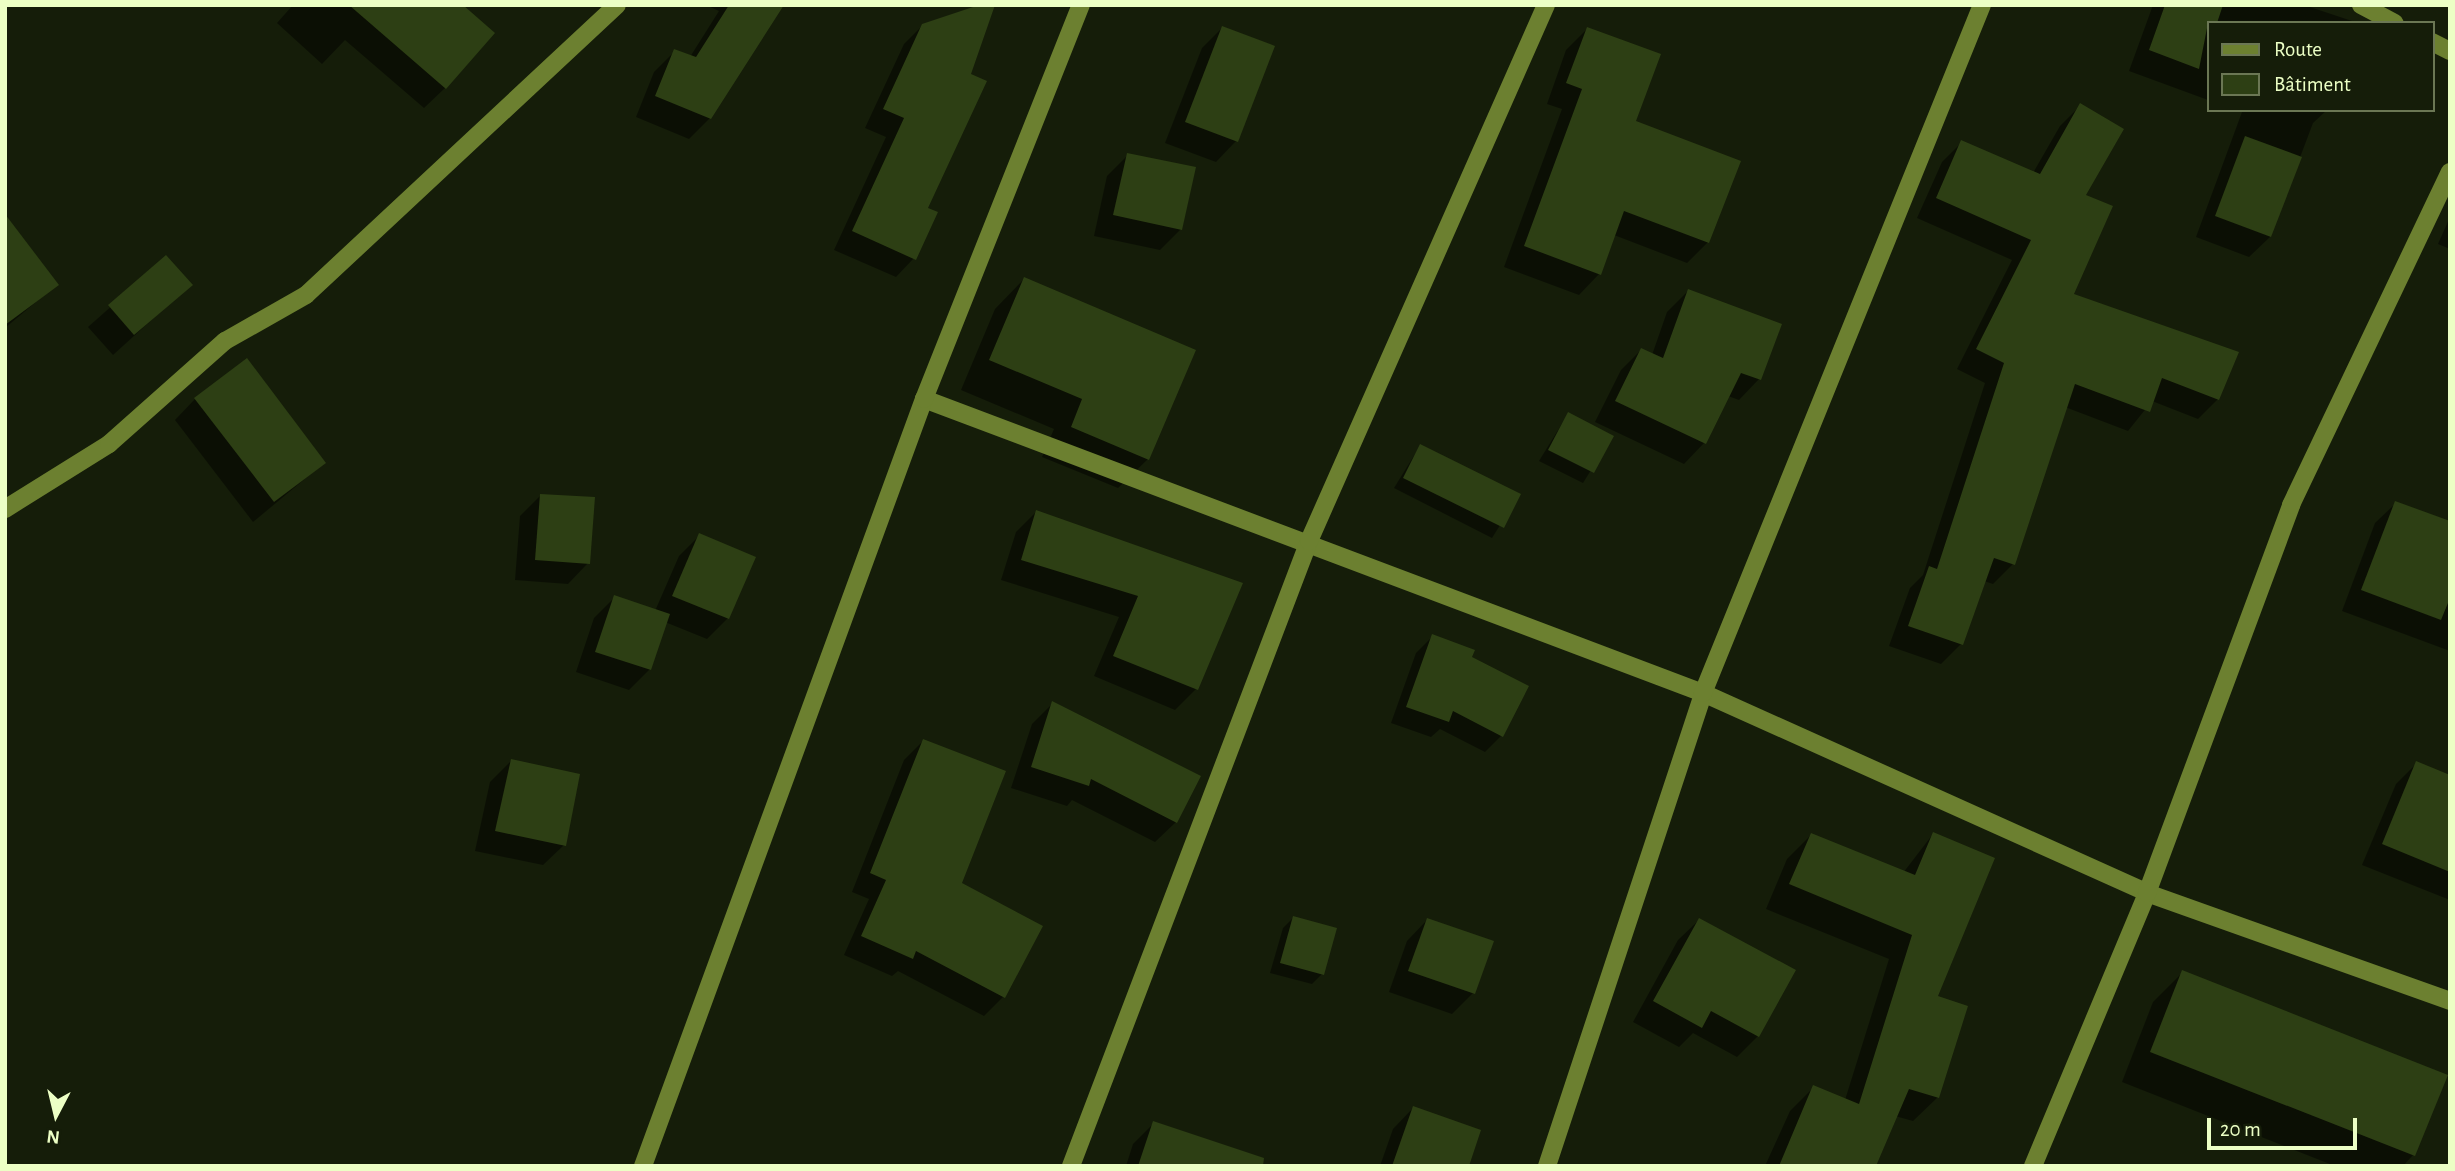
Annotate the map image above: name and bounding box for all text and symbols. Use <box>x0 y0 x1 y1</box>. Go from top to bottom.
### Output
legend <box>2206 21 2434 112</box>
text: Route <box>2274 39 2322 60</box>
text: Bâtiment <box>2274 74 2351 95</box>
north arrow <box>21 1080 91 1150</box>
scale bar <box>2210 1104 2360 1148</box>
text: 20 m <box>2220 1119 2261 1140</box>
text: N <box>46 1126 61 1147</box>

